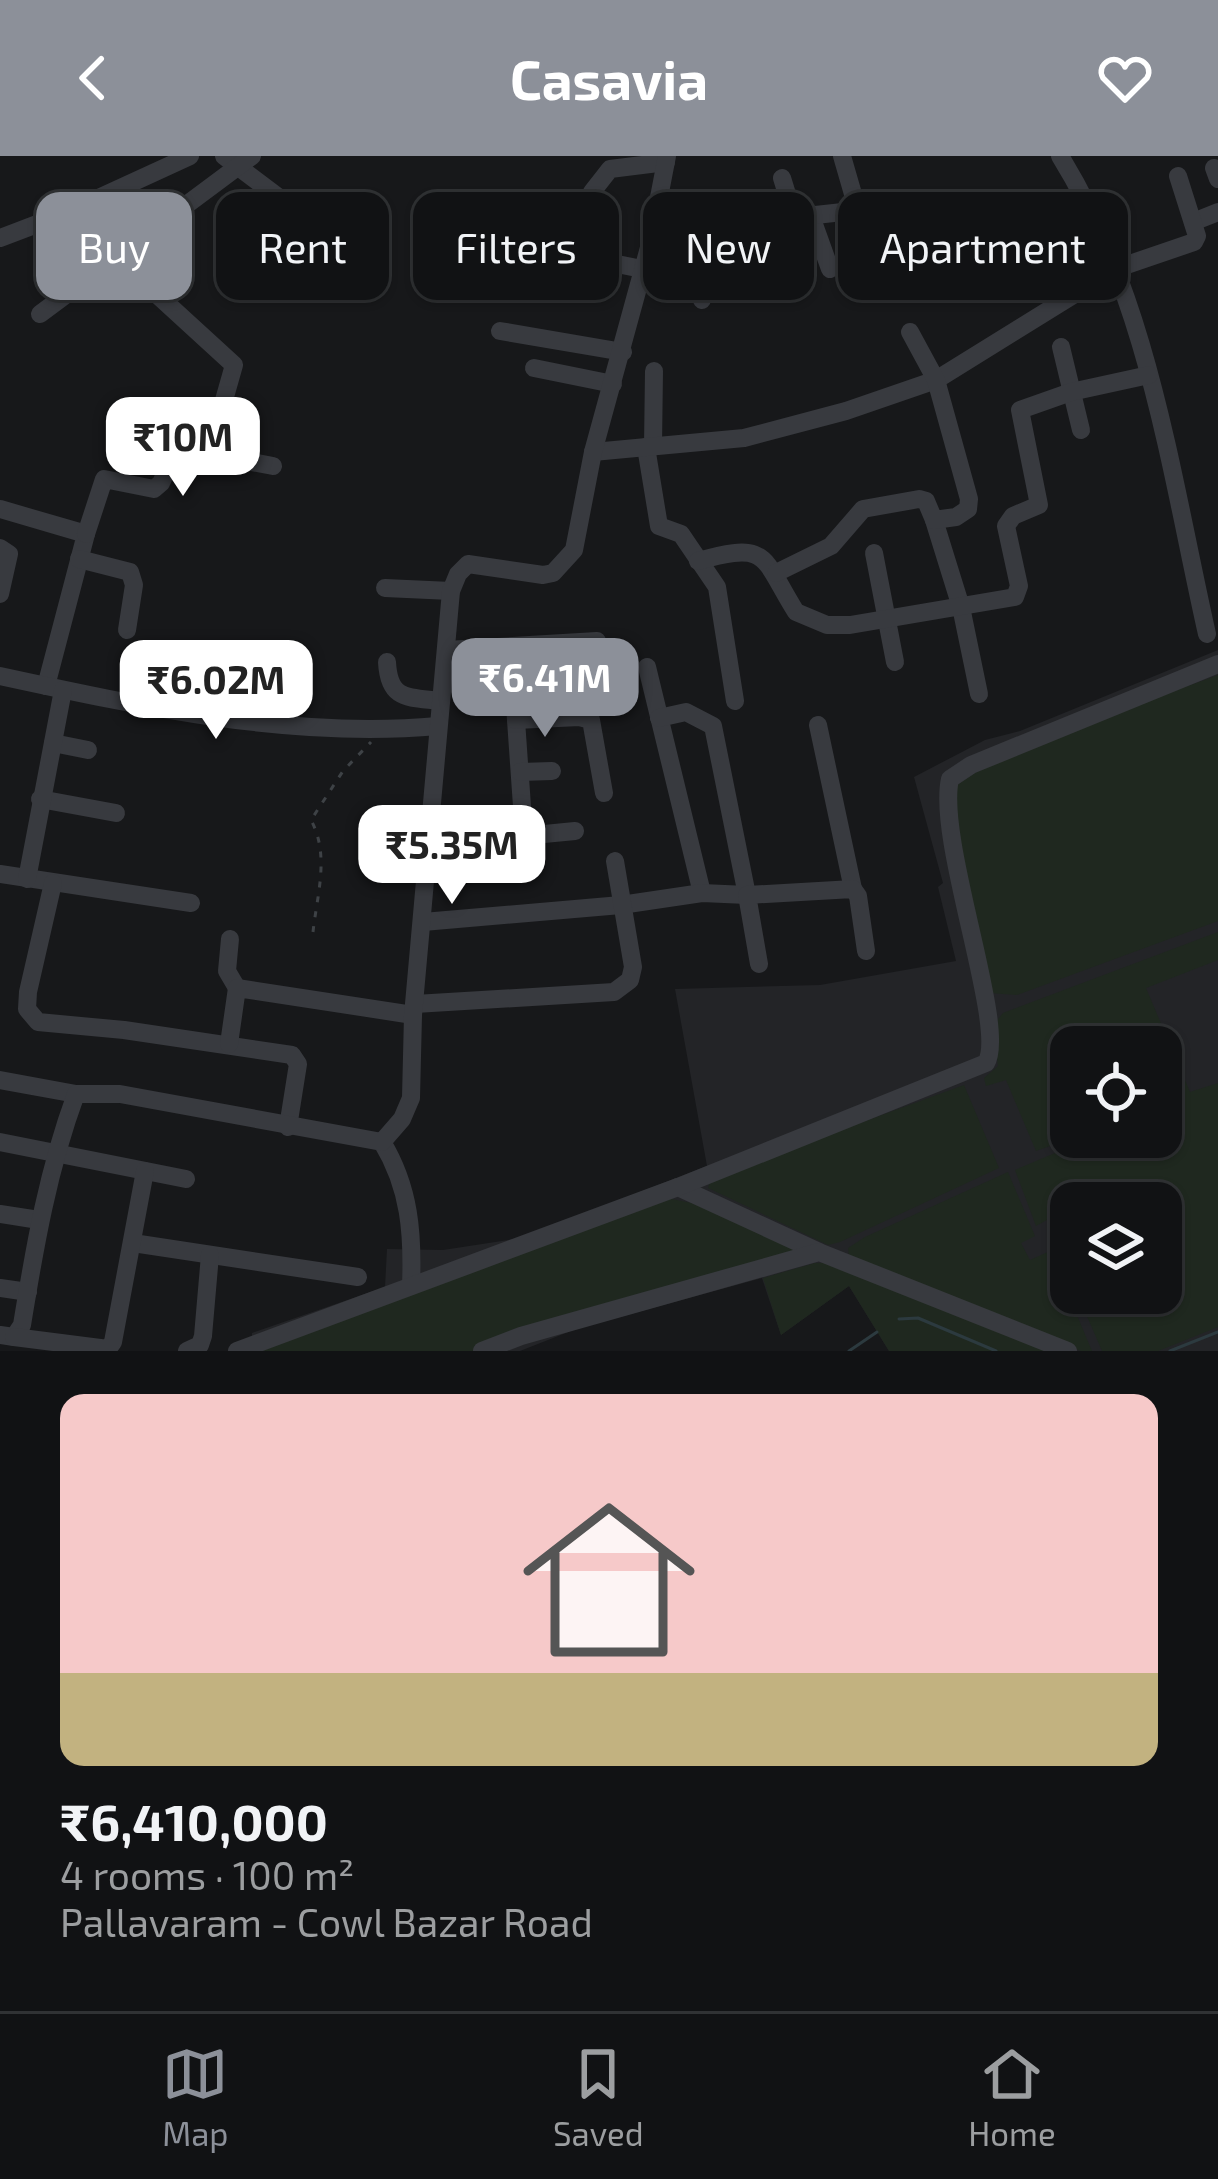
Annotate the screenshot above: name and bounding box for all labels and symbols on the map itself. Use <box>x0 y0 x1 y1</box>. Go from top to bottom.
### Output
pin: ₹10M <box>112 397 254 499</box>
pin: ₹6.41M <box>447 638 643 740</box>
pin: ₹6.02M <box>118 640 314 742</box>
pin: ₹5.35M <box>354 805 550 907</box>

